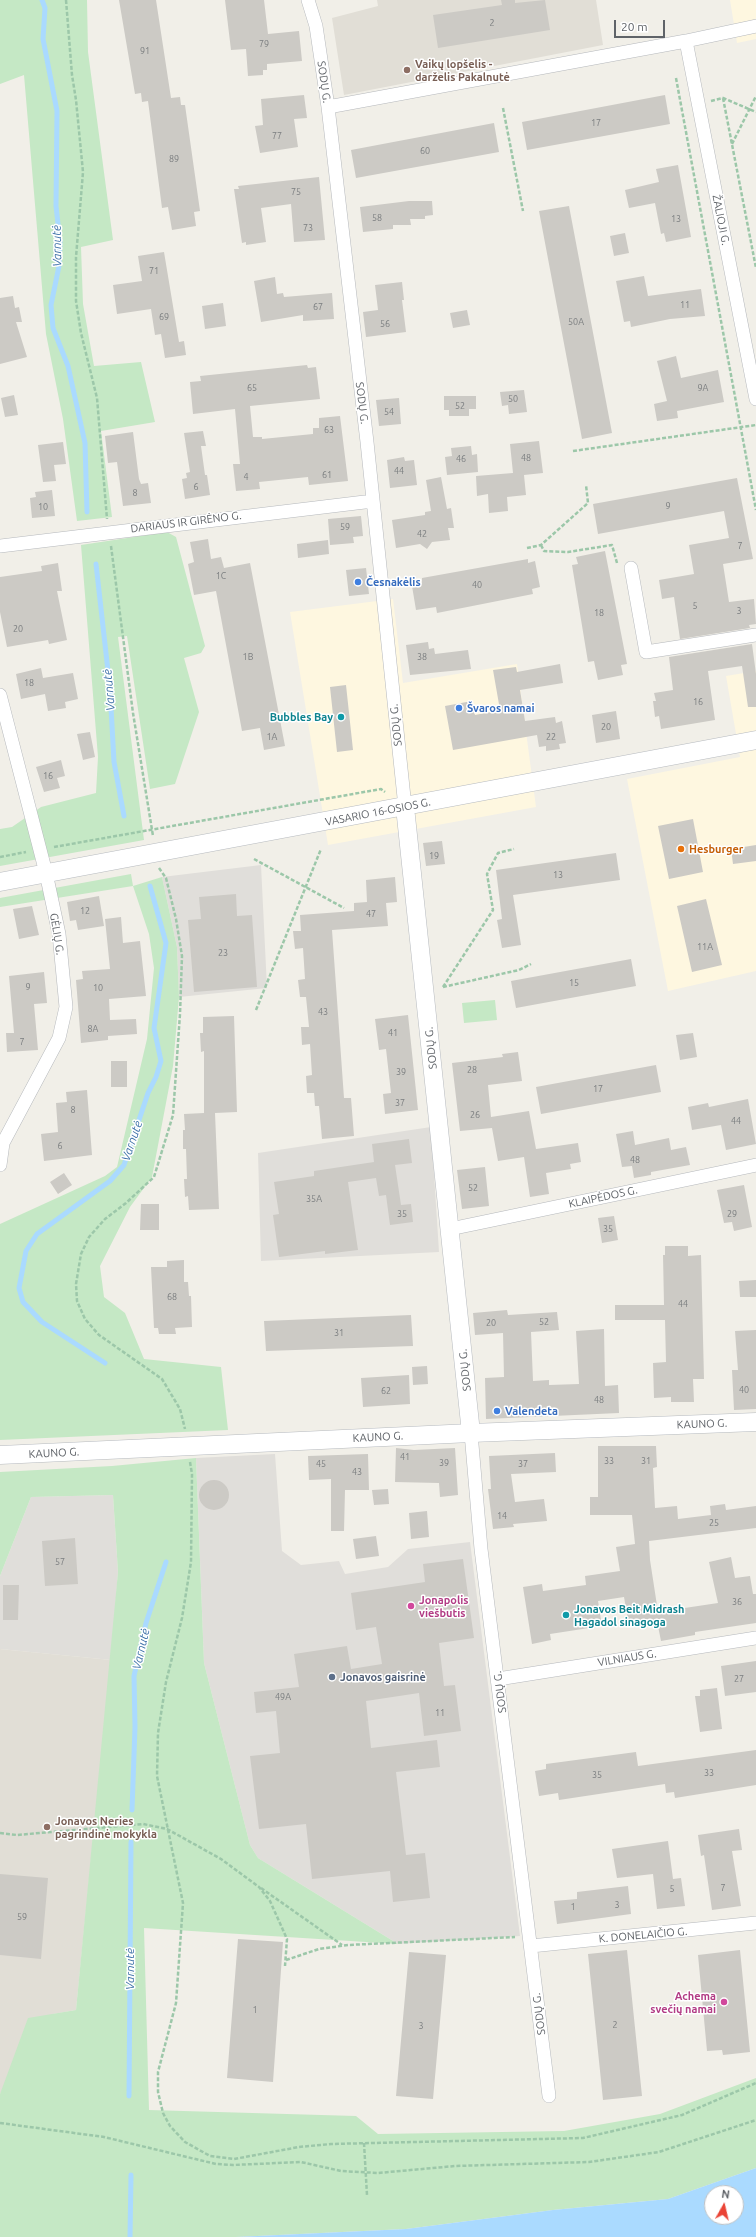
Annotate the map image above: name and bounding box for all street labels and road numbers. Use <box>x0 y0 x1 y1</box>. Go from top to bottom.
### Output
street label: SODŲ G. <box>315 60 333 104</box>
street label: ŽALIOJI G. <box>710 194 732 246</box>
street label: SODŲ G. <box>353 381 371 425</box>
street label: DARIAUS IR GIRĖNO G. <box>130 509 242 535</box>
street label: SODŲ G. <box>387 703 405 747</box>
street label: VASARIO 16-OSIOS G. <box>324 795 432 829</box>
street label: GĖLIŲ G. <box>47 912 67 956</box>
street label: SODŲ G. <box>422 1026 440 1070</box>
street label: KLAIPĖDOS G. <box>567 1183 639 1211</box>
street label: SODŲ G. <box>456 1348 474 1392</box>
street label: KAUNO G. <box>676 1417 728 1431</box>
street label: KAUNO G. <box>352 1429 404 1445</box>
street label: KAUNO G. <box>28 1445 80 1461</box>
street label: VILNIAUS G. <box>597 1647 657 1669</box>
street label: SODŲ G. <box>491 1670 509 1714</box>
street label: K. DONELAIČIO G. <box>598 1925 688 1945</box>
street label: SODŲ G. <box>530 1992 548 2036</box>

